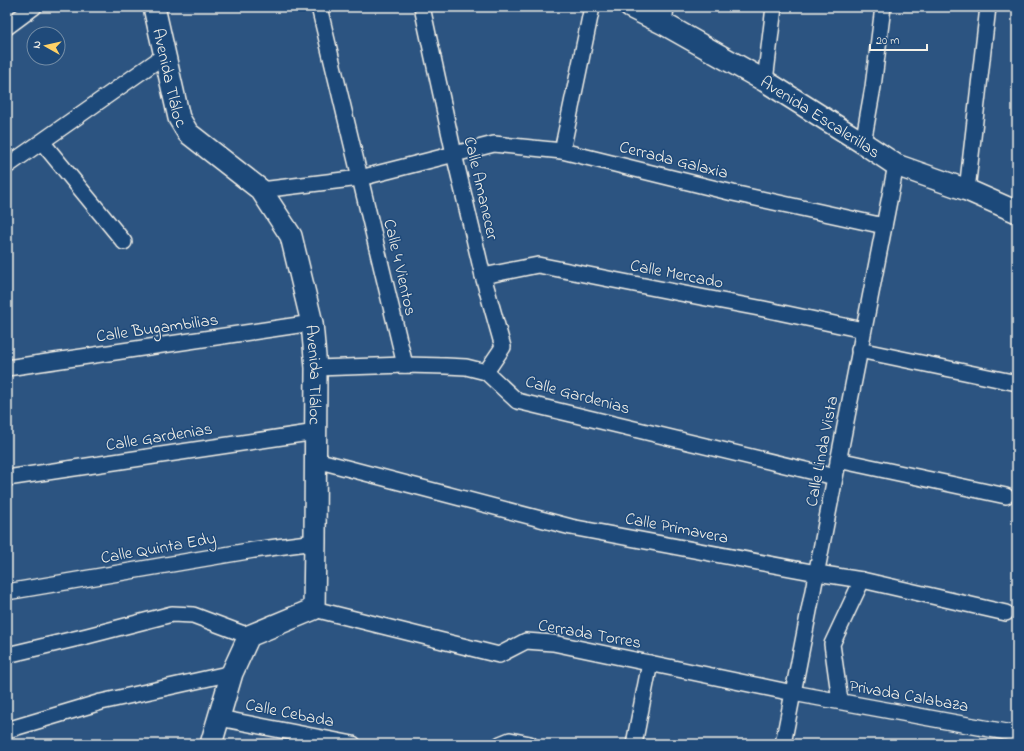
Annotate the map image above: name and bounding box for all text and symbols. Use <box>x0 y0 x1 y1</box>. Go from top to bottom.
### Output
north arrow <box>26 26 66 66</box>
street label: Avenida Tláloc <box>145 26 193 133</box>
scale bar <box>870 26 927 52</box>
text: 20 m <box>876 32 899 50</box>
text: N <box>29 40 46 50</box>
street label: Avenida Escalerillas <box>755 70 885 165</box>
street label: Calle Amanecer <box>457 134 505 243</box>
street label: Cerrada Galaxia <box>617 135 731 186</box>
street label: Calle 4 Vientos <box>376 217 423 318</box>
street label: Calle Mercado <box>628 253 726 296</box>
street label: Calle Bugambilias <box>95 308 220 351</box>
street label: Avenida Tláloc <box>298 324 327 425</box>
street label: Calle Gardenias <box>522 369 633 421</box>
street label: Calle Linda Vista <box>799 394 845 509</box>
street label: Calle Gardenias <box>104 417 214 458</box>
street label: Calle Primavera <box>623 506 731 551</box>
street label: Calle Quinta Edy <box>99 526 218 572</box>
street label: Cerrada Torres <box>536 613 643 656</box>
street label: Privada Calabaza <box>847 674 970 719</box>
street label: Calle Cebada <box>243 693 336 734</box>

